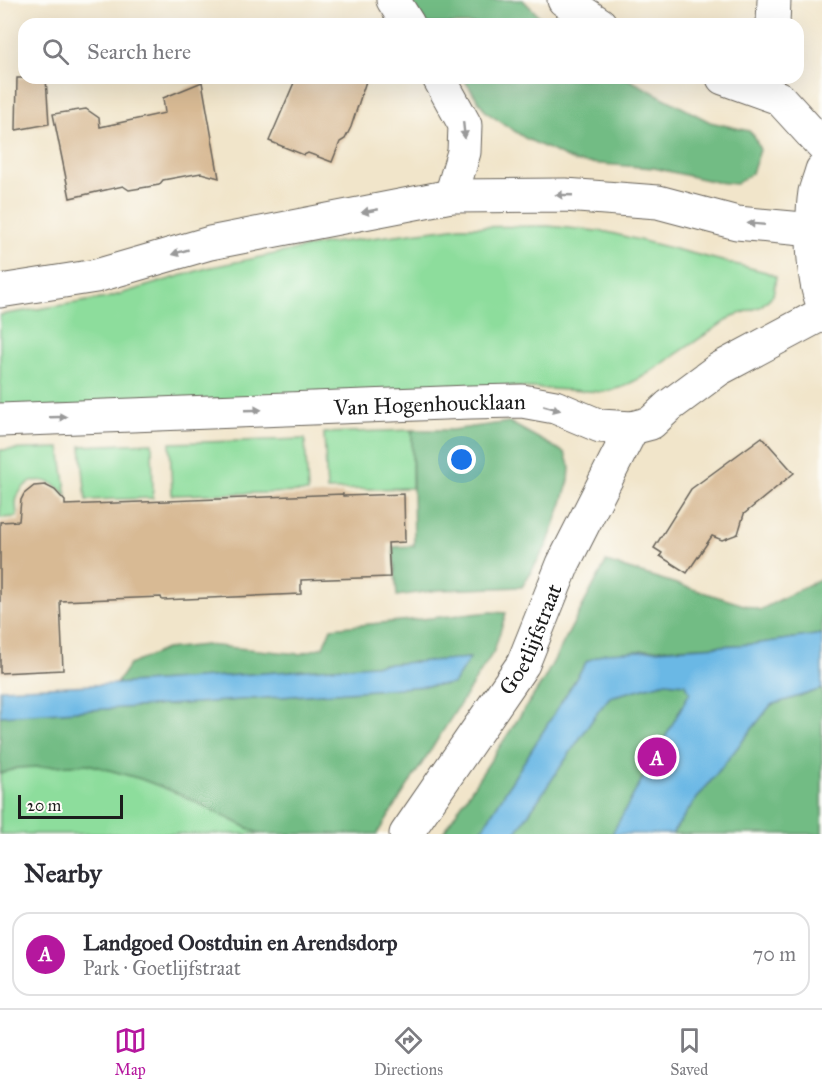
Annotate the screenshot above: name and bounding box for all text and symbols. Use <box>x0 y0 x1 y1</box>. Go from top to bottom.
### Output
search box <box>18 18 804 84</box>
icon: search <box>39 35 72 68</box>
text: Search here <box>87 38 191 65</box>
one-way arrow <box>459 121 468 140</box>
one-way arrow <box>554 191 573 200</box>
one-way arrow <box>361 207 380 216</box>
one-way arrow <box>746 220 765 229</box>
one-way arrow <box>171 248 189 257</box>
street label: Van Hogenhoucklaan <box>332 388 526 421</box>
one-way arrow <box>543 404 561 413</box>
one-way arrow <box>244 405 263 414</box>
one-way arrow <box>49 413 68 422</box>
your location <box>447 445 476 474</box>
street label: Goetlijfstraat <box>493 580 568 700</box>
pin: A <box>638 734 676 780</box>
scale bar <box>18 792 123 820</box>
text: 20 m <box>27 796 61 815</box>
text: Nearby <box>24 857 102 889</box>
text: Landgoed Oostduin en Arendsdorp <box>83 929 398 956</box>
text: A <box>39 942 52 966</box>
text: 70 m <box>753 942 796 966</box>
text: Park · Goetlijfstraat <box>83 956 241 980</box>
tab: Map <box>114 1024 147 1079</box>
tab: Directions <box>374 1024 443 1079</box>
tab: Saved <box>670 1024 708 1079</box>

